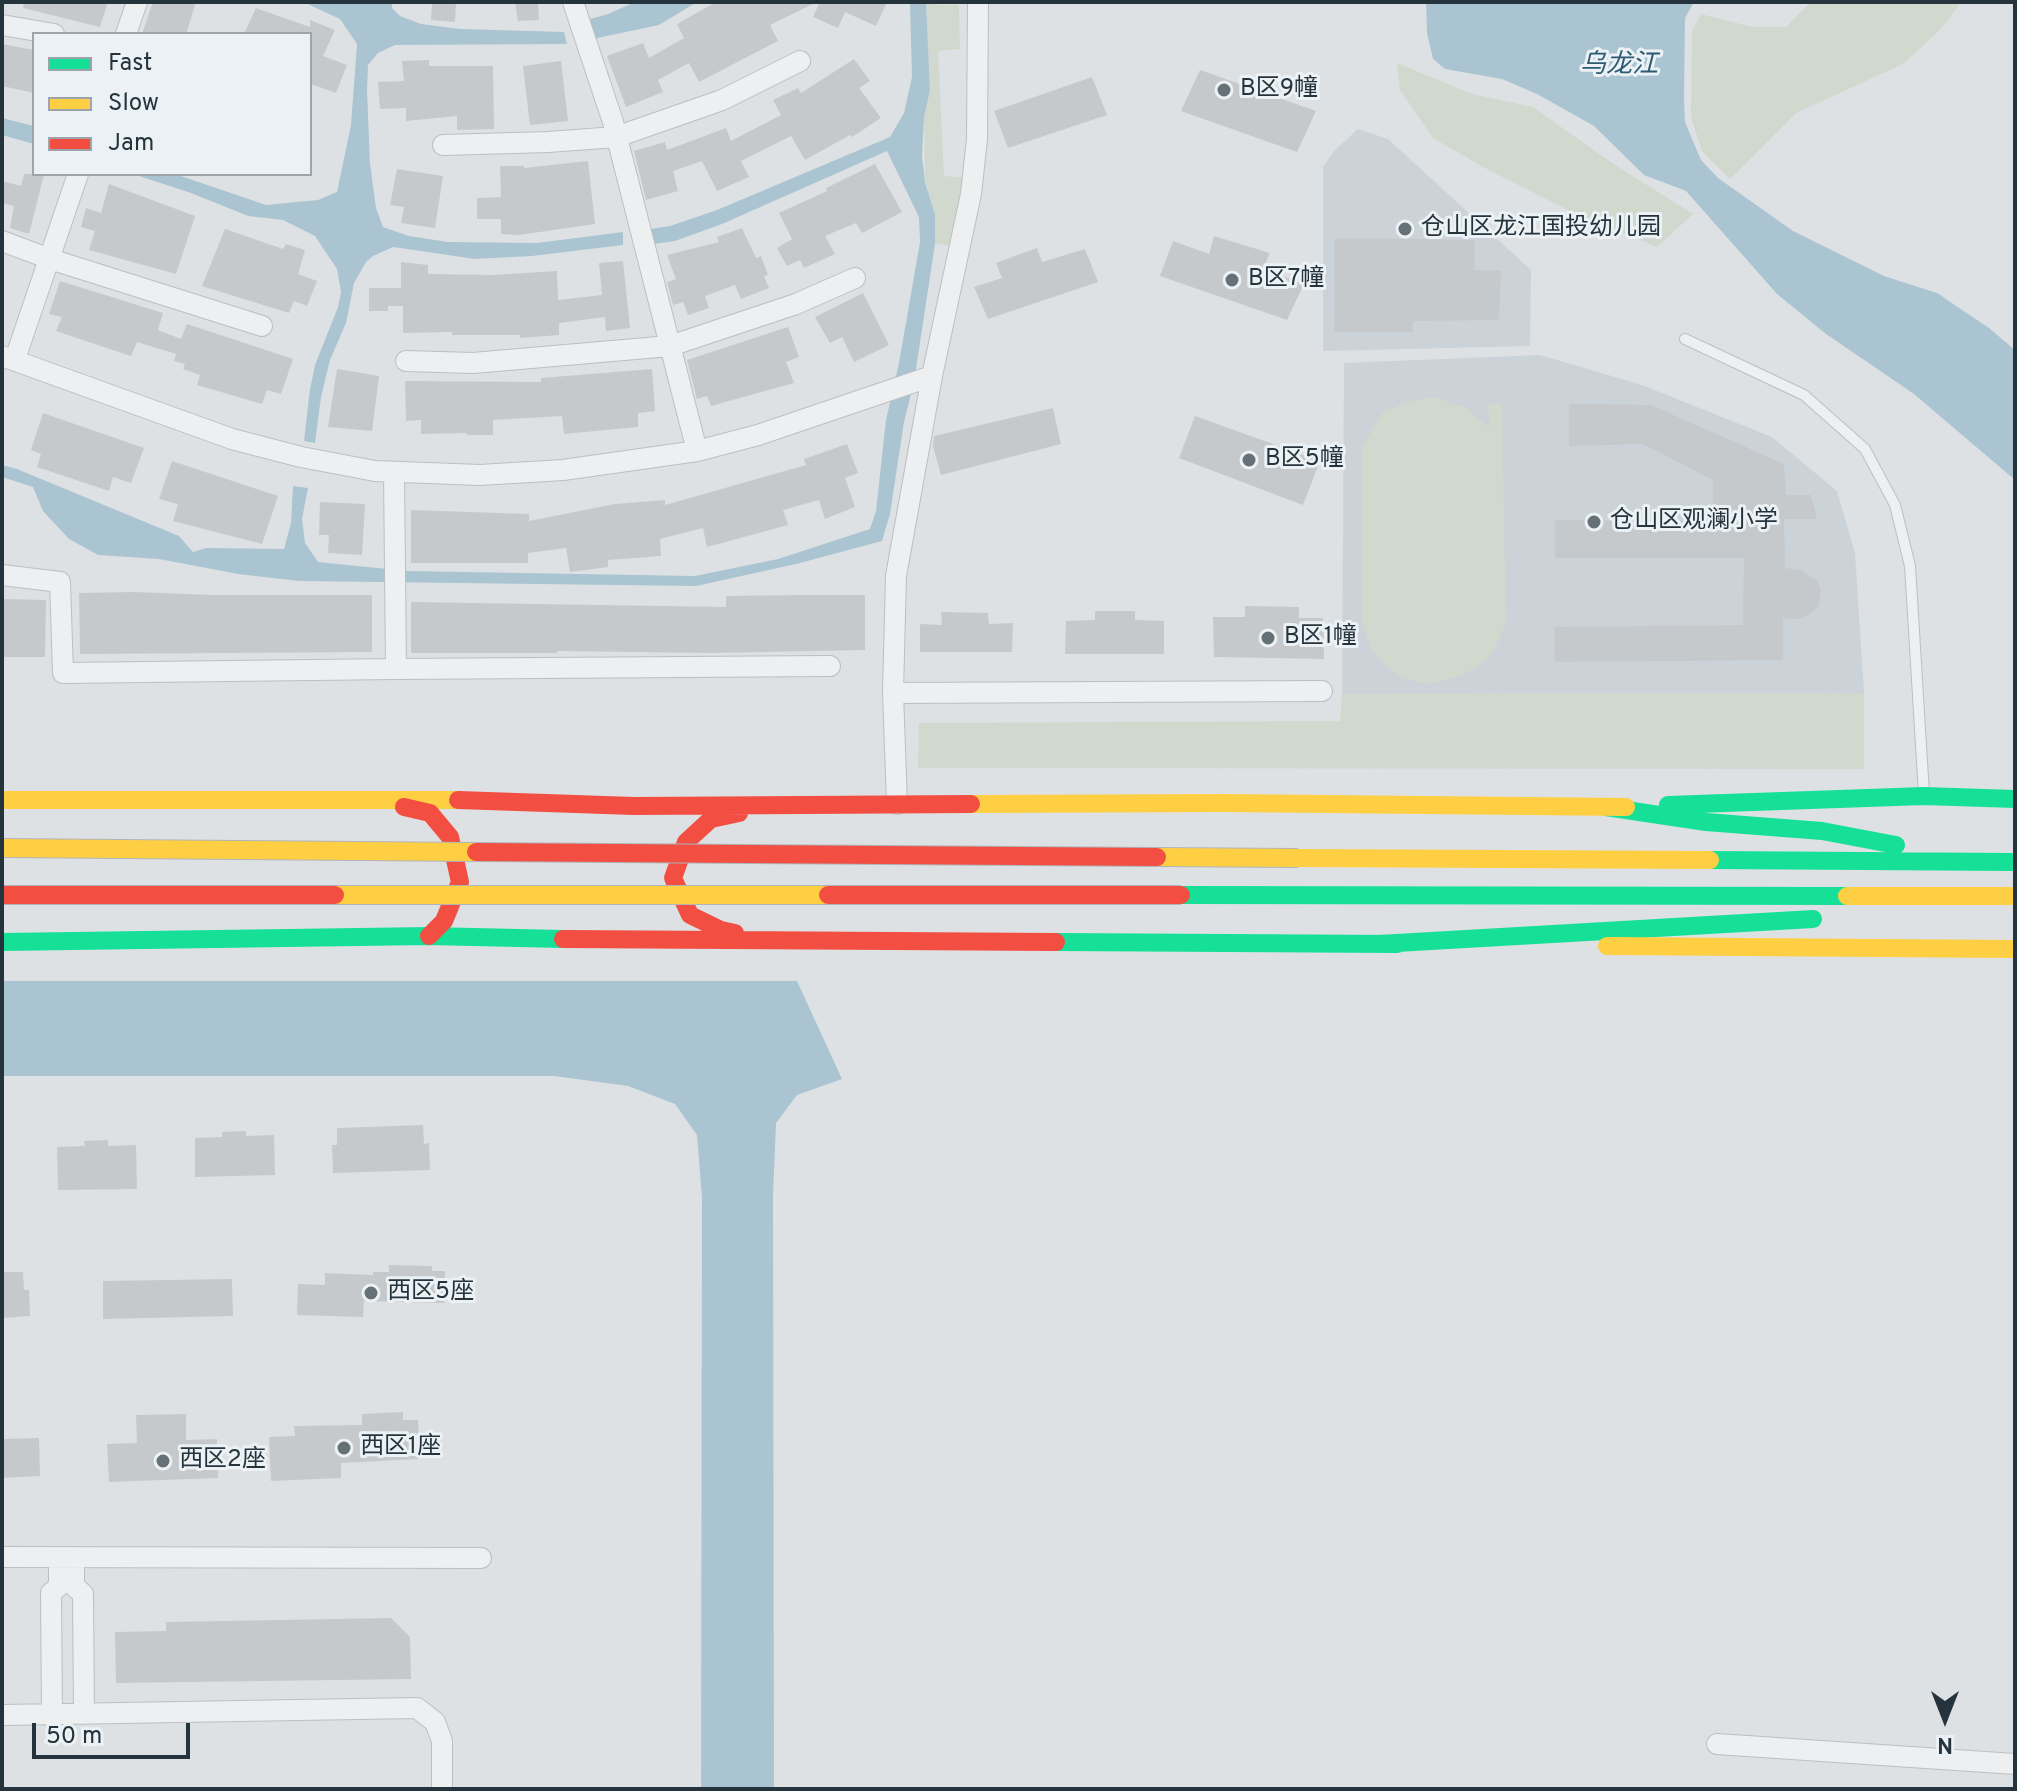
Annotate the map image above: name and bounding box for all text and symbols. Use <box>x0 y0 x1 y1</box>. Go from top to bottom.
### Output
legend <box>32 32 312 176</box>
text: Fast <box>108 49 152 79</box>
water label: 乌龙江 <box>1580 51 1658 83</box>
place label: B区9幢 <box>1240 76 1318 104</box>
marker: B区9幢 <box>1215 81 1233 99</box>
text: Slow <box>108 89 159 119</box>
text: Jam <box>108 129 154 159</box>
place label: 仓山区龙江国投幼儿园 <box>1421 215 1661 243</box>
marker: 仓山区龙江国投幼儿园 <box>1396 220 1414 238</box>
place label: B区7幢 <box>1248 266 1324 294</box>
marker: B区7幢 <box>1223 271 1241 289</box>
place label: B区5幢 <box>1265 446 1344 474</box>
marker: B区5幢 <box>1240 451 1258 469</box>
place label: 仓山区观澜小学 <box>1610 508 1778 536</box>
marker: 仓山区观澜小学 <box>1585 513 1603 531</box>
place label: B区1幢 <box>1284 624 1357 652</box>
marker: B区1幢 <box>1259 629 1277 647</box>
place label: 西区5座 <box>387 1279 474 1307</box>
marker: 西区5座 <box>362 1284 380 1302</box>
place label: 西区1座 <box>360 1434 441 1462</box>
marker: 西区1座 <box>335 1439 353 1457</box>
place label: 西区2座 <box>179 1447 266 1475</box>
marker: 西区2座 <box>154 1452 172 1470</box>
north arrow <box>1905 1679 1985 1759</box>
scale bar <box>36 1707 194 1757</box>
text: 50 m <box>46 1722 102 1752</box>
text: N <box>1937 1730 1953 1757</box>

